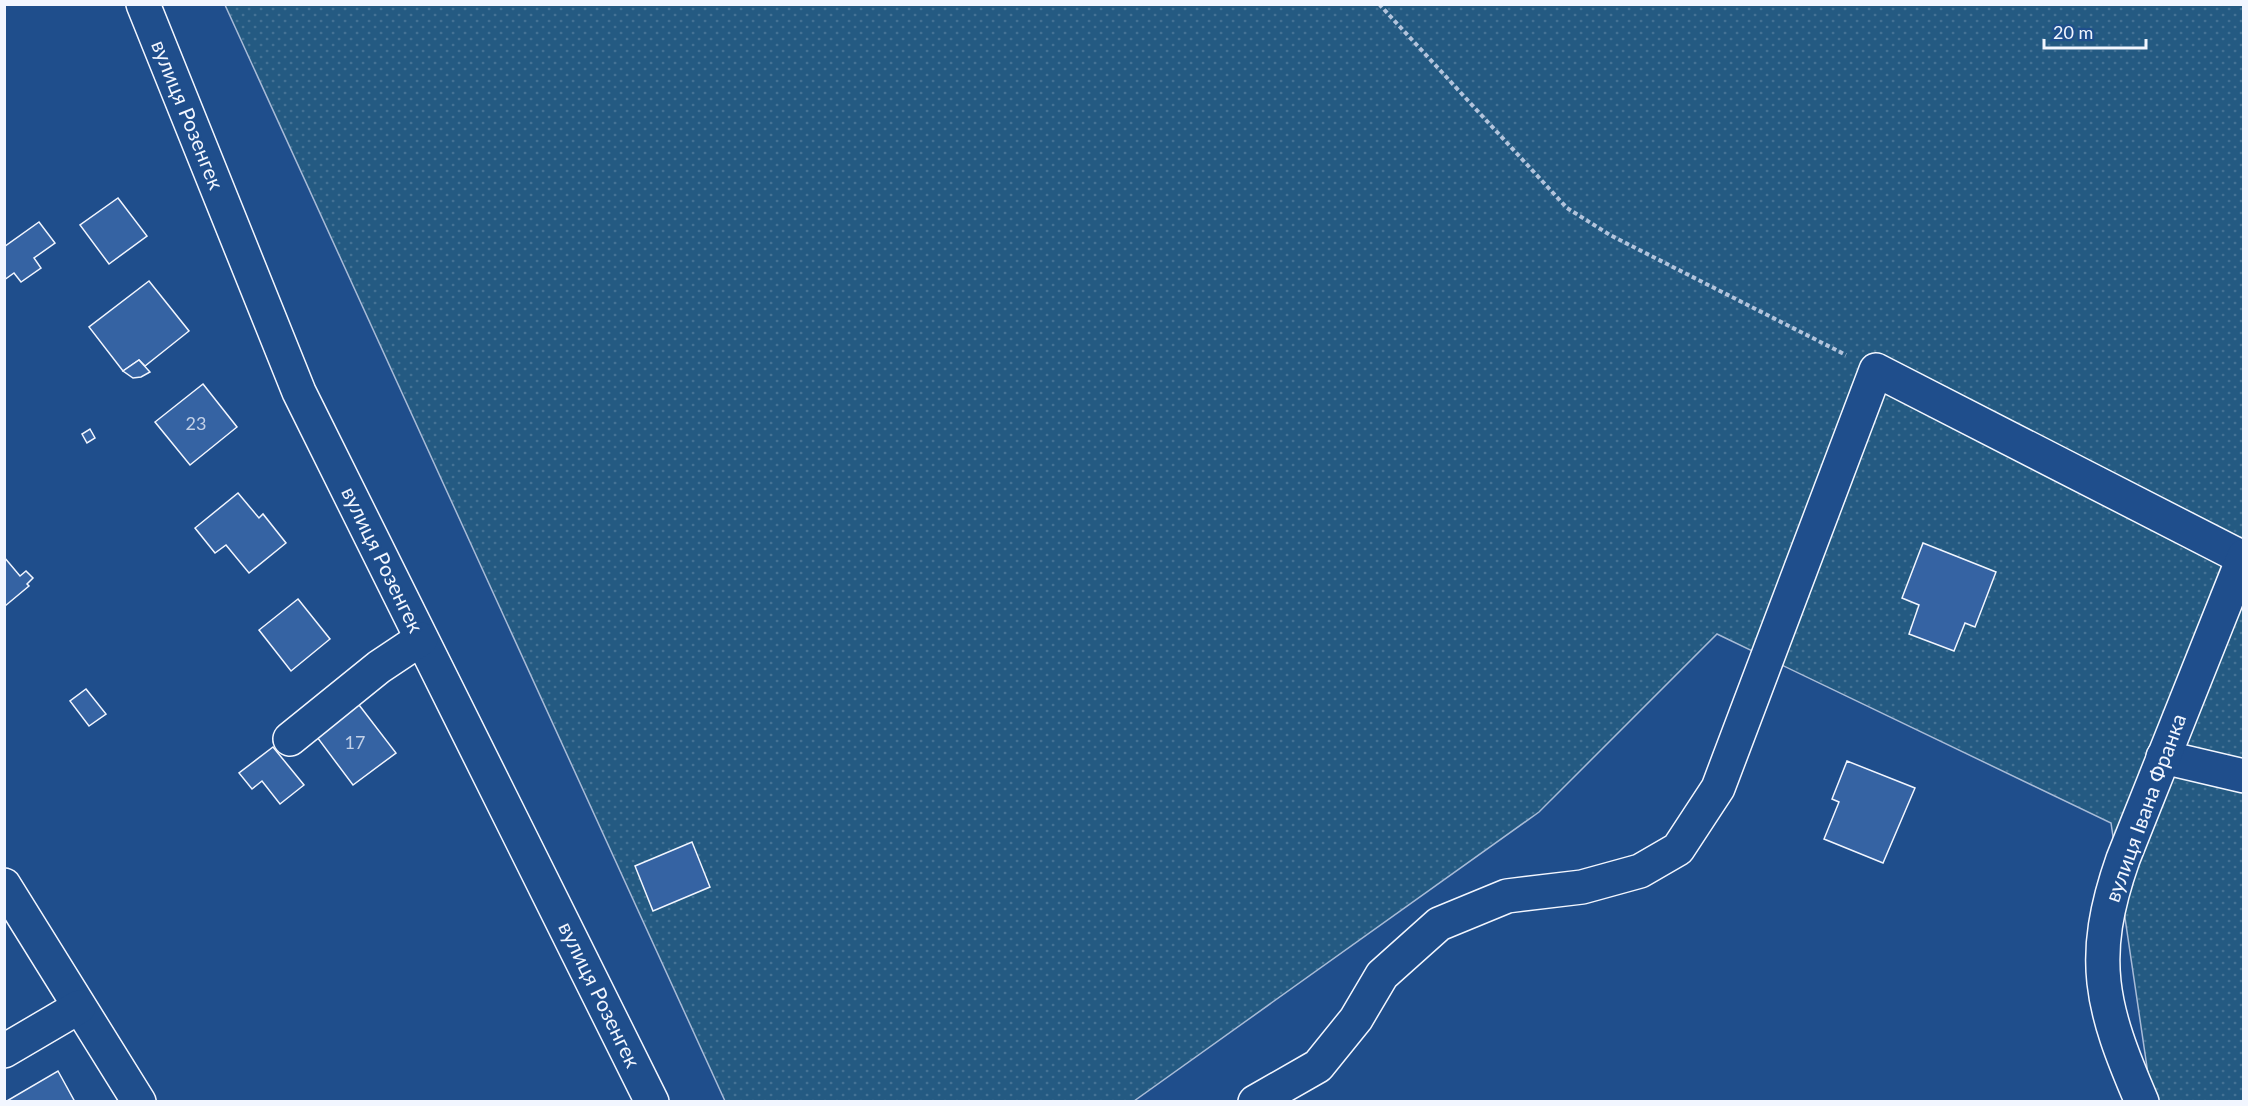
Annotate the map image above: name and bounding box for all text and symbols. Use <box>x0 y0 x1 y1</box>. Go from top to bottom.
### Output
scale bar <box>2044 12 2146 50</box>
text: 20 m <box>2053 21 2093 43</box>
street label: вулиця Розенгек <box>147 36 230 193</box>
house number: 23 <box>186 412 206 434</box>
street label: вулиця Розенгек <box>337 482 429 636</box>
street label: вулиця Івана Франка <box>2099 710 2190 905</box>
house number: 17 <box>345 731 365 753</box>
street label: вулиця Розенгек <box>554 917 646 1071</box>

